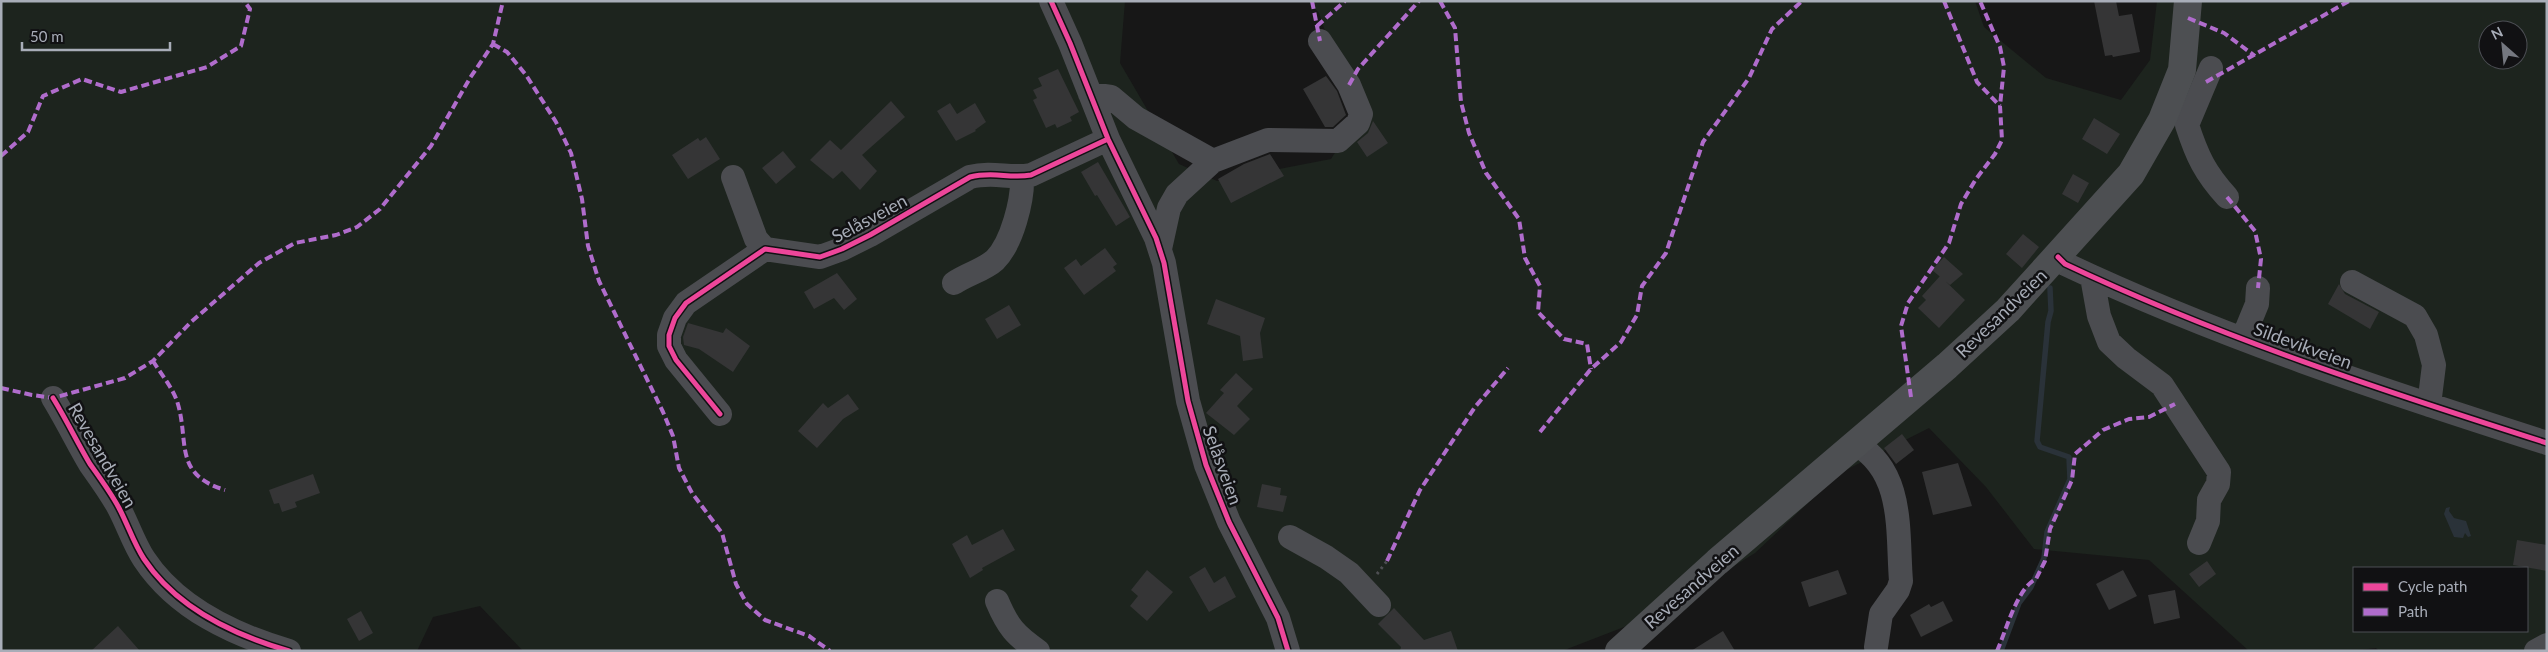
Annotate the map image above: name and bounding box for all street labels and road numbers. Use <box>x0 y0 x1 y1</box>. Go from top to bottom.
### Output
street label: Selåsveien <box>827 189 911 247</box>
street label: Revesandveien <box>1951 264 2051 362</box>
street label: Sildevikveien <box>2251 317 2355 373</box>
street label: Revesandveien <box>64 398 142 512</box>
street label: Selåsveien <box>1199 422 1247 508</box>
street label: Revesandveien <box>1639 539 1743 633</box>

